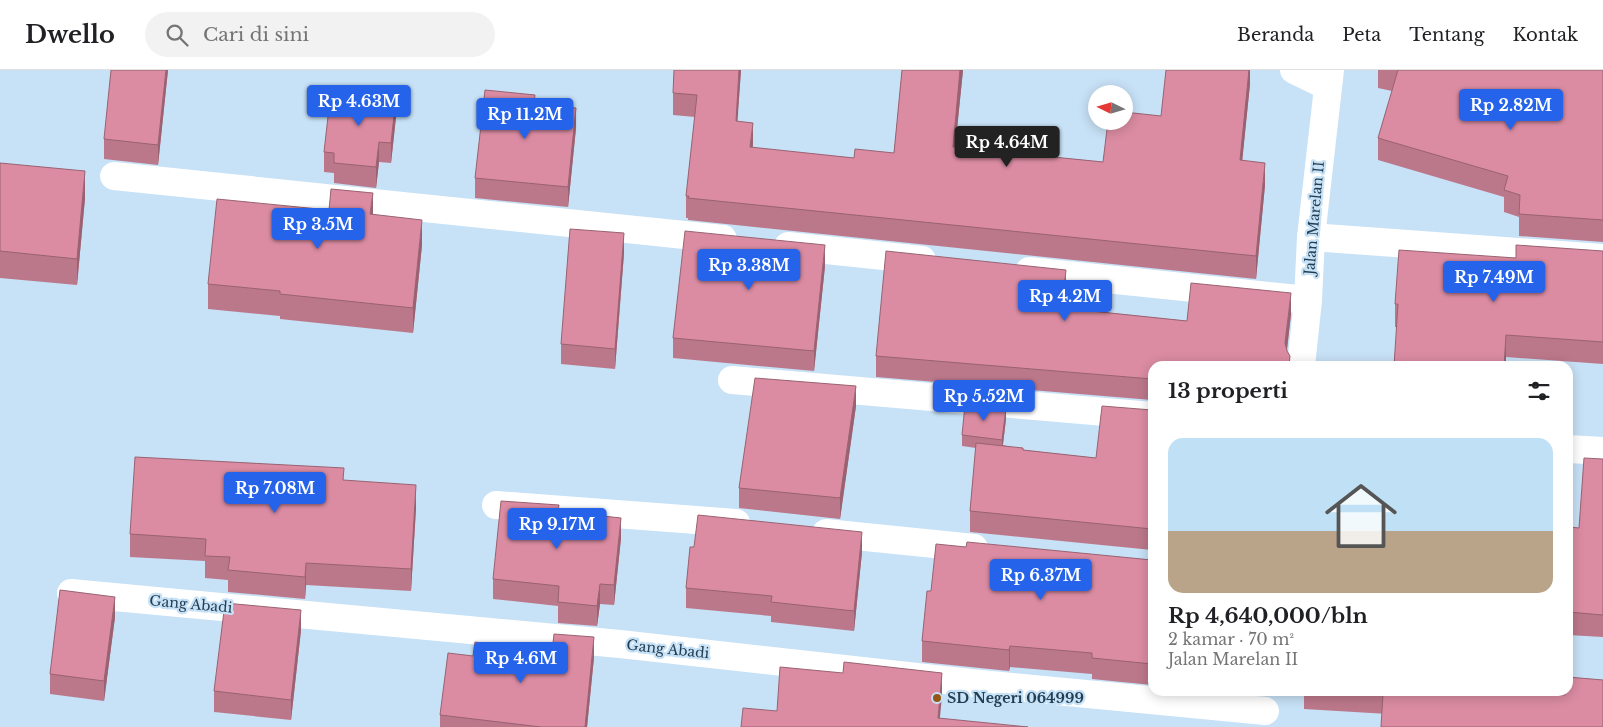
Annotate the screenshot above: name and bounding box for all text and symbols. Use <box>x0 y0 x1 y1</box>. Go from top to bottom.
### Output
search box <box>145 12 495 57</box>
text: Dwello <box>25 20 115 49</box>
icon: search <box>163 21 191 49</box>
text: Cari di sini <box>203 23 309 46</box>
text: Beranda <box>1237 24 1314 46</box>
text: Peta <box>1342 24 1381 46</box>
text: Tentang <box>1409 24 1484 46</box>
text: Kontak <box>1512 24 1578 46</box>
pin: Rp 4.63M <box>307 85 411 127</box>
north arrow <box>1088 85 1132 130</box>
map controls <box>1088 85 1133 130</box>
pin: Rp 2.82M <box>1459 88 1563 131</box>
text: Rp 4.63M <box>318 91 400 111</box>
text: Rp 2.82M <box>1470 95 1552 115</box>
pin: Rp 11.2M <box>473 98 577 140</box>
text: Rp 11.2M <box>487 104 563 124</box>
pin: Rp 4.64M <box>955 126 1059 168</box>
text: Rp 4.64M <box>966 132 1048 152</box>
street label: Jalan Marelan II <box>1300 160 1328 278</box>
pin: Rp 3.5M <box>272 208 364 250</box>
text: Rp 3.5M <box>283 214 353 234</box>
pin: Rp 3.38M <box>697 248 801 291</box>
text: Rp 3.38M <box>708 255 790 275</box>
pin: Rp 7.49M <box>1442 260 1546 303</box>
text: Rp 7.49M <box>1454 267 1534 287</box>
pin: Rp 4.2M <box>1019 280 1111 322</box>
text: Rp 4.2M <box>1029 286 1101 306</box>
icon: filters <box>1525 377 1553 405</box>
text: 13 properti <box>1168 378 1288 404</box>
pin: Rp 5.52M <box>932 380 1036 422</box>
text: Rp 5.52M <box>944 386 1024 406</box>
icon: home <box>1316 471 1406 561</box>
pin: Rp 7.08M <box>223 472 327 514</box>
text: Rp 7.08M <box>235 478 315 498</box>
pin: Rp 9.17M <box>505 508 609 550</box>
text: Rp 9.17M <box>519 514 595 534</box>
pin: Rp 6.37M <box>989 558 1093 601</box>
text: Rp 6.37M <box>1001 565 1081 585</box>
street label: Gang Abadi <box>149 591 233 617</box>
text: Rp 4,640,000/bln <box>1168 603 1368 629</box>
text: 2 kamar · 70 m² <box>1168 629 1294 649</box>
street label: Gang Abadi <box>626 636 711 662</box>
pin: Rp 4.6M <box>475 642 567 684</box>
text: Rp 4.6M <box>485 648 557 668</box>
text: Jalan Marelan II <box>1168 649 1298 669</box>
place label: SD Negeri 064999 <box>947 689 1084 707</box>
marker: SD Negeri 064999 <box>931 692 943 704</box>

